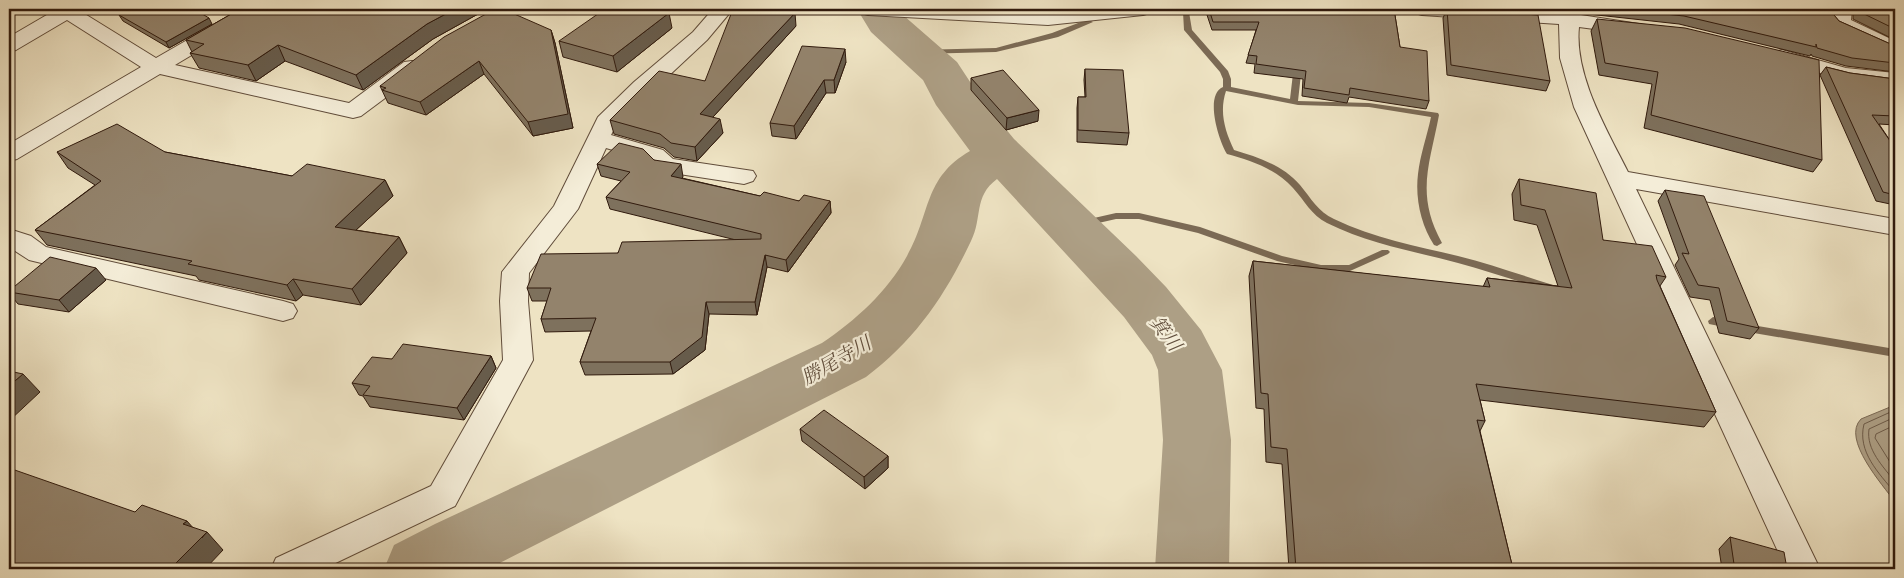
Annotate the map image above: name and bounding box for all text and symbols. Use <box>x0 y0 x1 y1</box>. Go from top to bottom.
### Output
water label: 箕川 <box>1143 309 1190 358</box>
water label: 勝尾寺川 <box>796 328 878 391</box>

